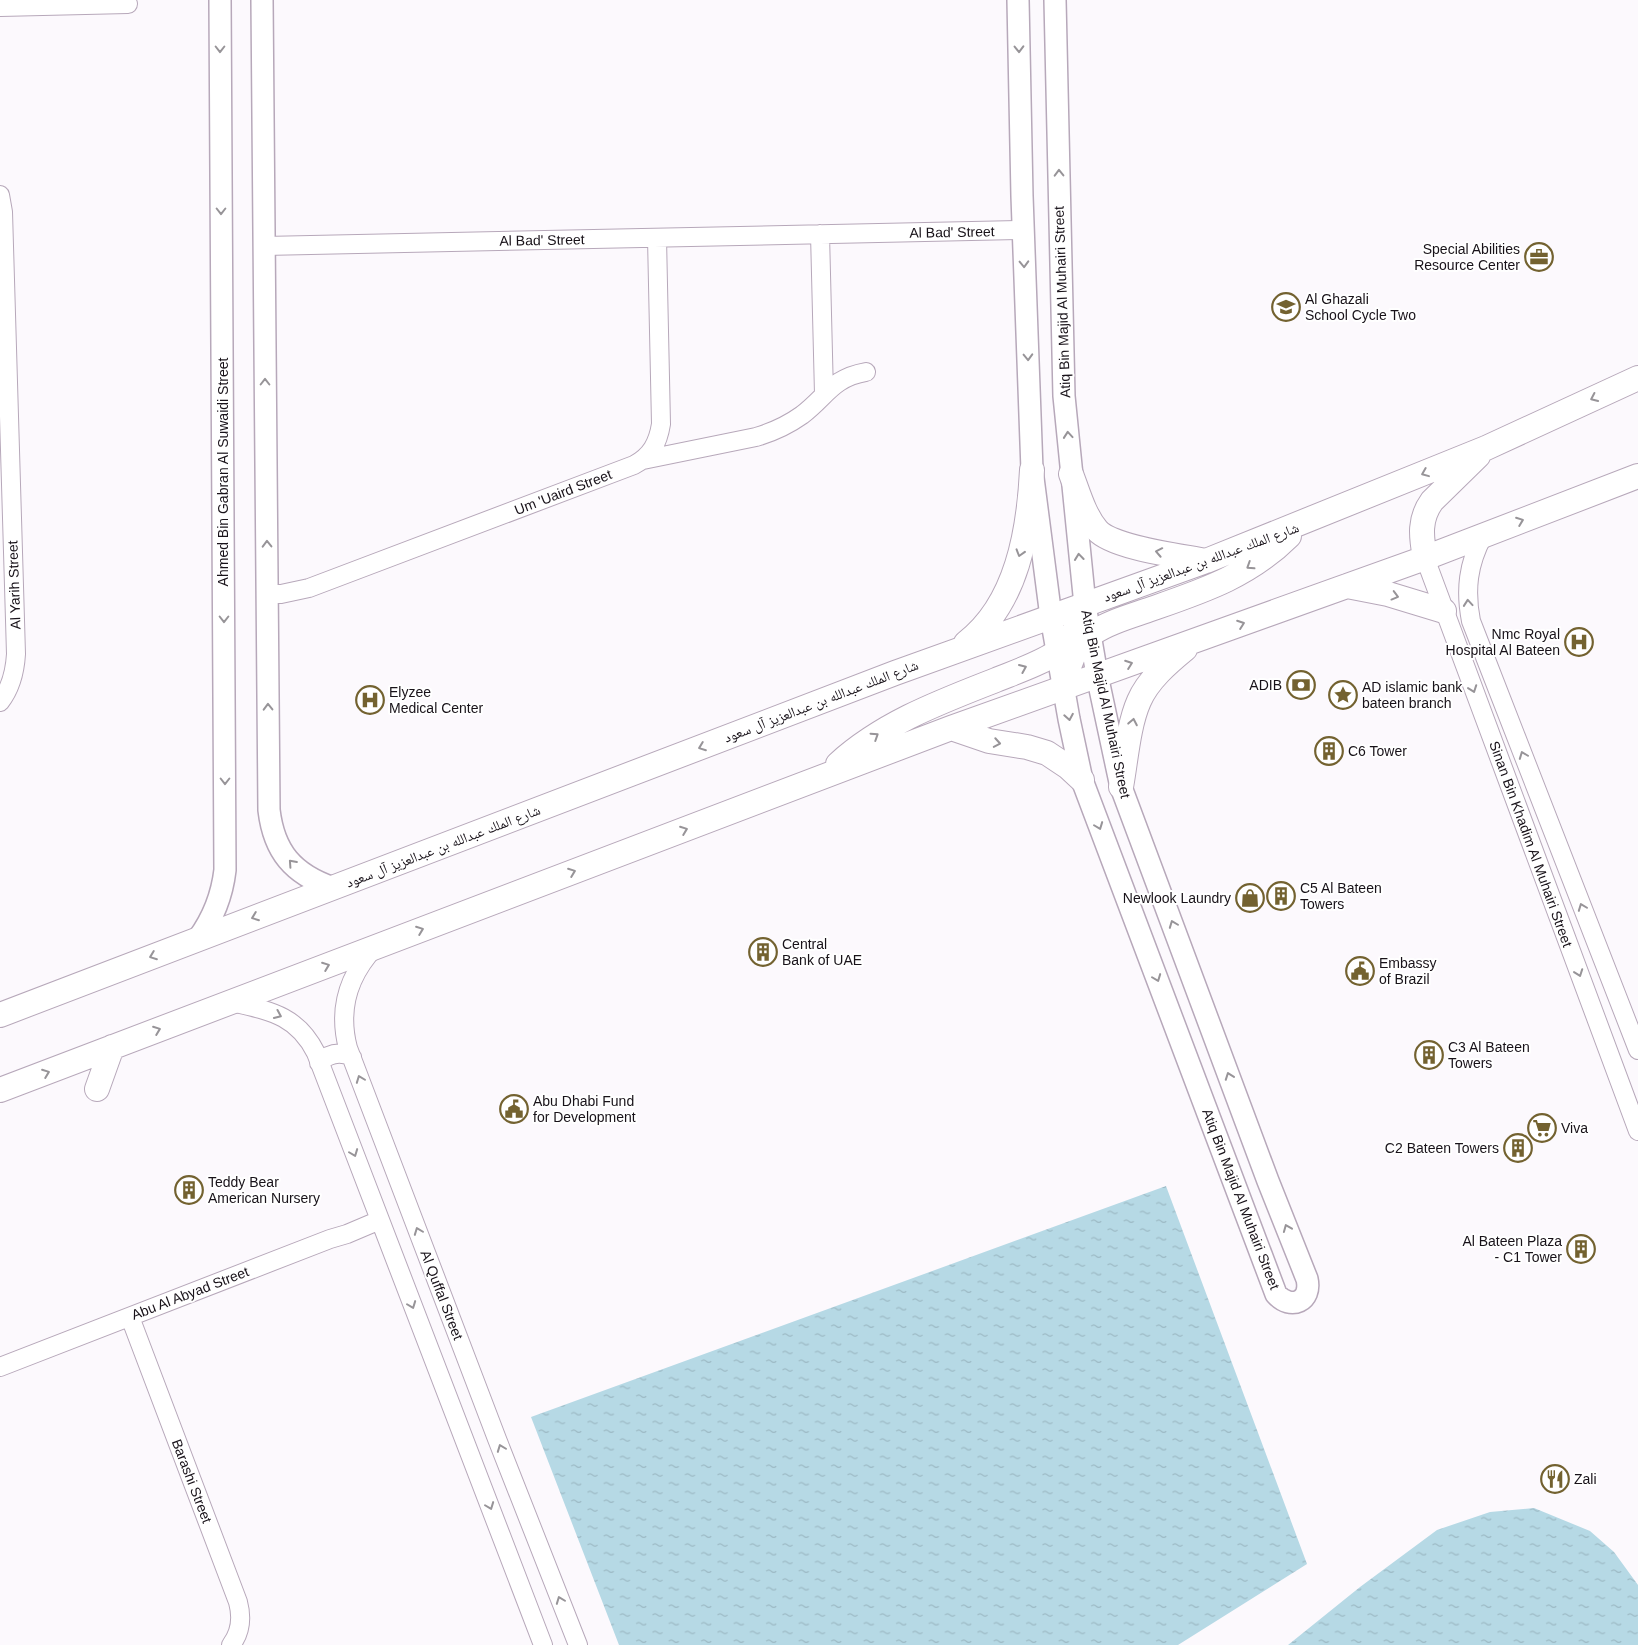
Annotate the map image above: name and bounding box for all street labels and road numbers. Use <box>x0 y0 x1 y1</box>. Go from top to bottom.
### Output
street label: Atiq Bin Majid Al Muhairi Street <box>1051 206 1073 398</box>
street label: Al Bad' Street <box>909 223 995 241</box>
street label: Al Bad' Street <box>499 231 585 249</box>
street label: Ahmed Bin Gabran Al Suwaidi Street <box>215 357 231 586</box>
street label: Um 'Uaird Street <box>512 466 614 518</box>
street label: شارع الملك عبدالله بن عبدالعزيز آل سعود <box>1101 519 1302 607</box>
street label: Al Yarih Street <box>4 540 24 630</box>
street label: Atiq Bin Majid Al Muhairi Street <box>1078 608 1134 800</box>
street label: شارع الملك عبدالله بن عبدالعزيز آل سعود <box>722 656 921 747</box>
street label: Sinan Bin Khadim Al Muhairi Street <box>1486 739 1576 949</box>
street label: شارع الملك عبدالله بن عبدالعزيز آل سعود <box>344 801 543 892</box>
street label: Atiq Bin Majid Al Muhairi Street <box>1199 1106 1283 1292</box>
street label: Al Quffal Street <box>418 1248 466 1342</box>
street label: Abu Al Abyad Street <box>129 1263 251 1323</box>
street label: Barashi Street <box>169 1437 215 1525</box>

